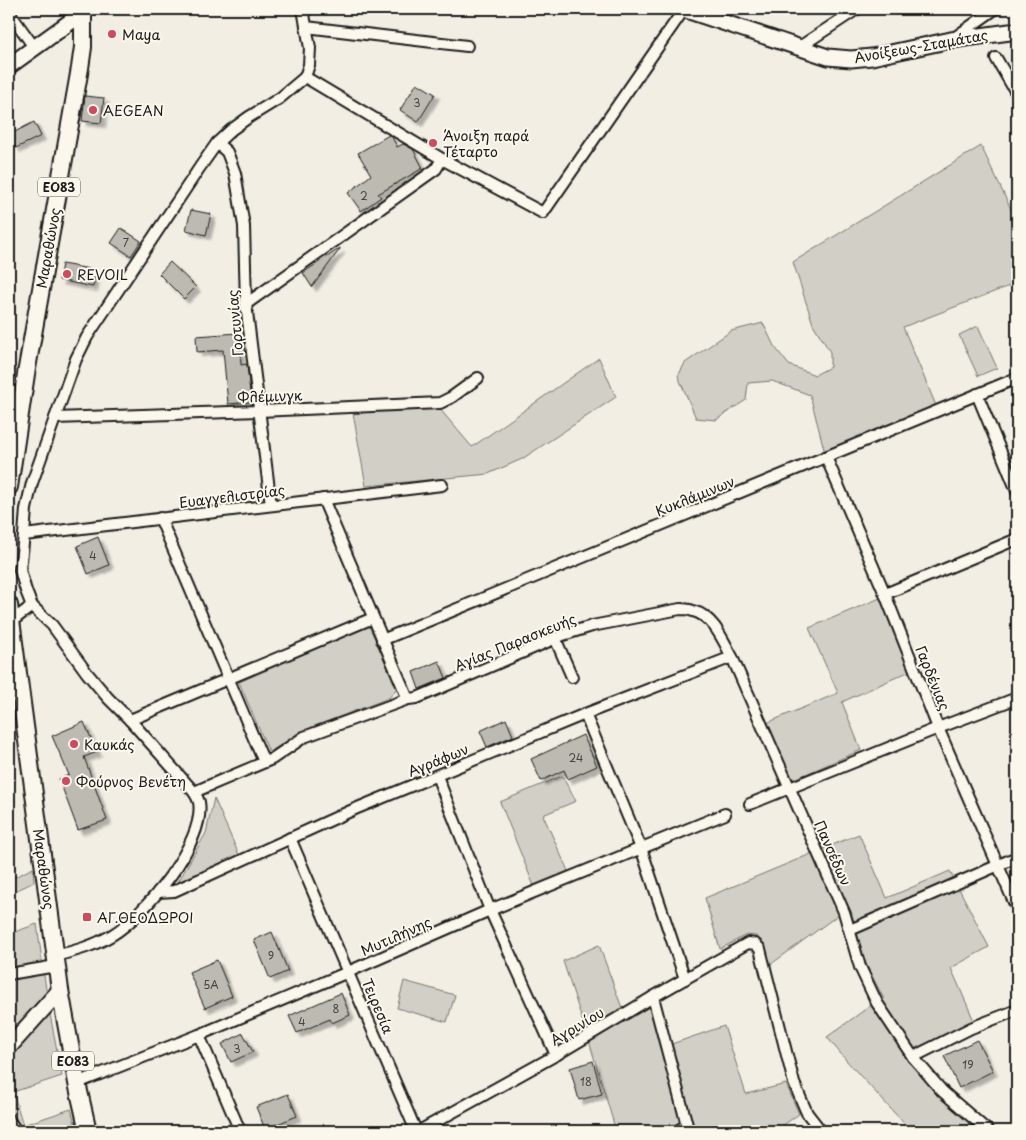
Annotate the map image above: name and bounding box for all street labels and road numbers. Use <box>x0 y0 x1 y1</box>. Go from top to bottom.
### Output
street label: Ανοίξεως-Σταμάτας <box>853 24 989 68</box>
road number: ΕΟ83 <box>38 178 80 196</box>
street label: Μαραθώνος <box>31 206 65 290</box>
street label: Γορτυνίας <box>222 289 248 357</box>
street label: Φλέμινγκ <box>237 384 303 408</box>
street label: Κυκλάμινων <box>652 471 738 521</box>
street label: Ευαγγελιστρίας <box>178 479 286 513</box>
street label: Αγίας Παρασκευής <box>451 608 579 676</box>
street label: Γαρδένιας <box>910 642 956 714</box>
street label: Αγράφων <box>404 738 472 782</box>
street label: Πανσέδων <box>809 817 857 889</box>
street label: Μαραθώνος <box>28 827 60 911</box>
street label: Μυτιλήνης <box>357 911 435 961</box>
street label: Τειρεσία <box>357 975 399 1037</box>
street label: Αγρινίου <box>546 1002 608 1050</box>
road number: ΕΟ83 <box>52 1052 94 1070</box>

